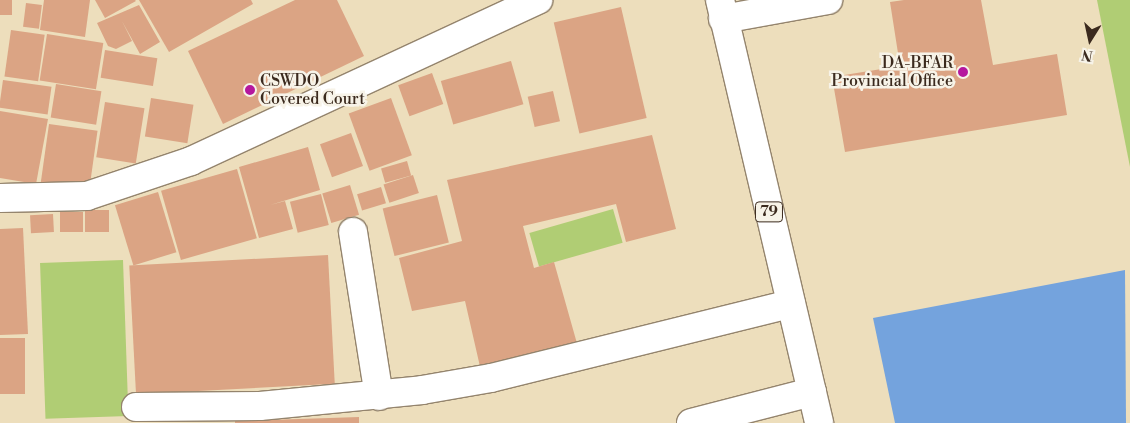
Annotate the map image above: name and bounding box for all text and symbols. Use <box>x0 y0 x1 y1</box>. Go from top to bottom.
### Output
north arrow <box>1065 15 1115 65</box>
text: N <box>1080 45 1094 65</box>
place label: DA-BFAR Provincial Office <box>831 53 953 91</box>
marker: DA-BFAR Provincial Office <box>957 66 969 78</box>
place label: CSWDO Covered Court <box>260 71 365 109</box>
marker: CSWDO Covered Court <box>244 84 256 96</box>
road number: 79 <box>754 200 784 224</box>

